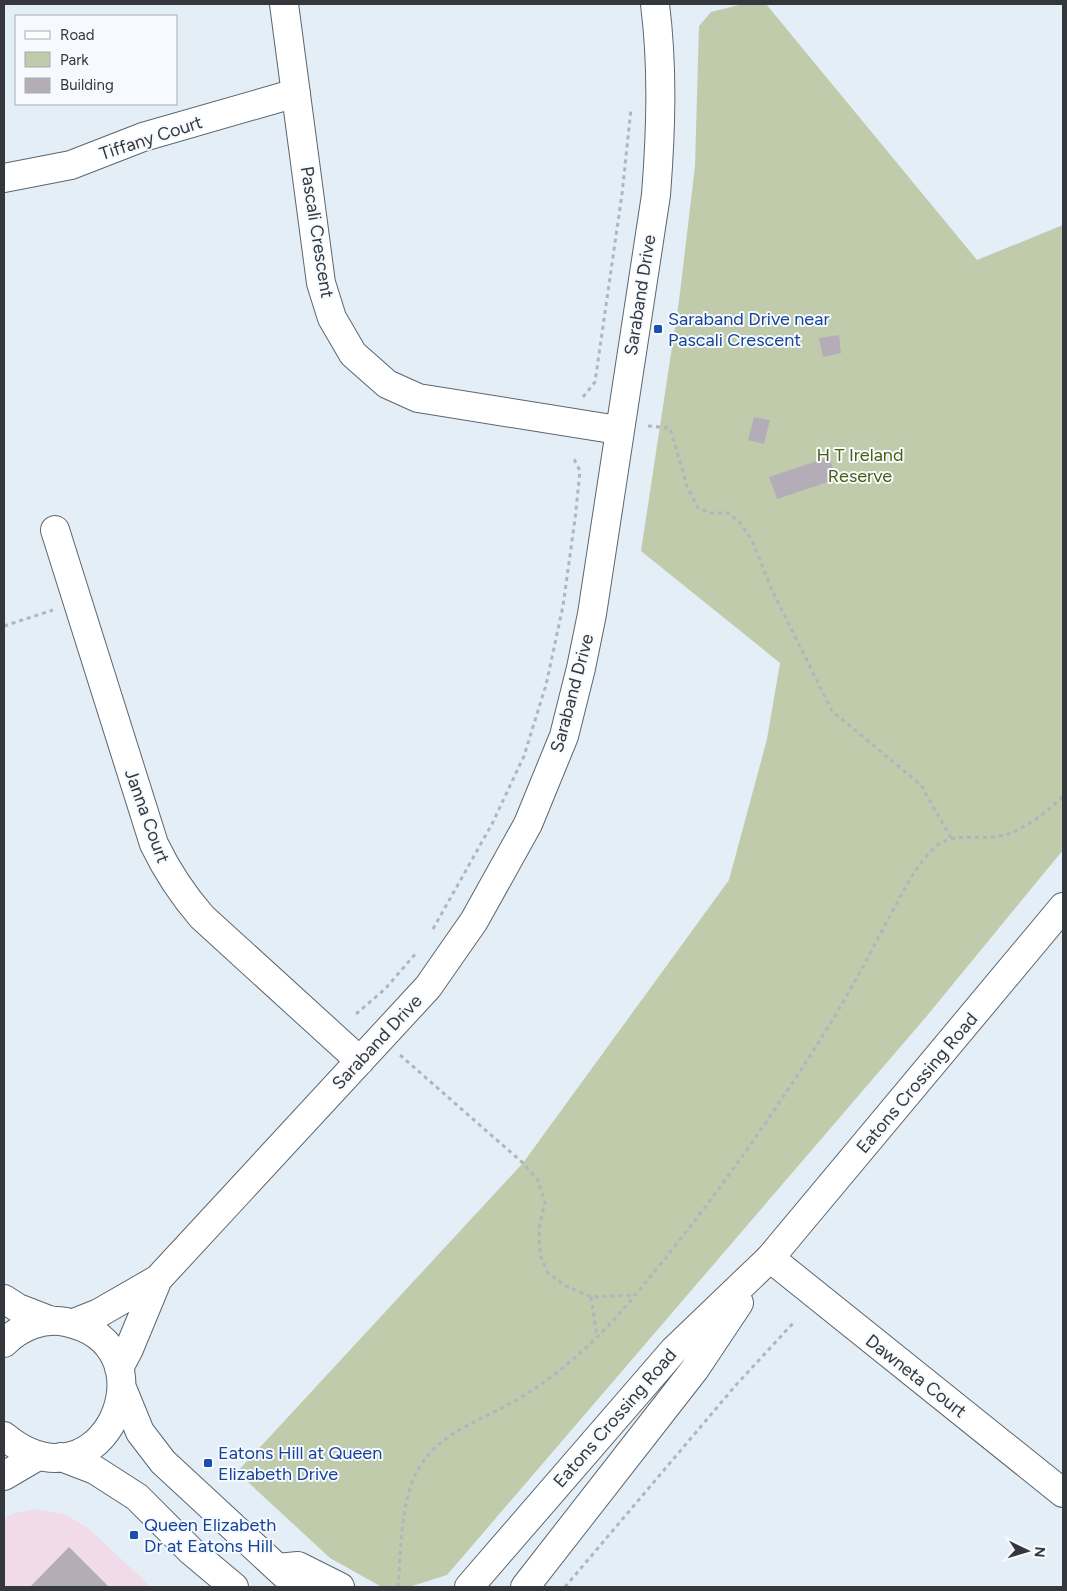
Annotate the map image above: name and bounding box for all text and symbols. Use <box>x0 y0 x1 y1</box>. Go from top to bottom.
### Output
legend <box>15 15 178 105</box>
text: Road <box>60 26 95 44</box>
text: Park <box>60 51 89 69</box>
text: Building <box>60 76 114 94</box>
street label: Tiffany Court <box>97 111 205 165</box>
street label: Pascali Crescent <box>296 165 338 300</box>
street label: Saraband Drive <box>620 233 660 357</box>
place label: Saraband Drive near Pascali Crescent <box>668 308 829 351</box>
marker: Saraband Drive near Pascali Crescent <box>652 323 664 335</box>
park label: H T Ireland Reserve <box>817 444 903 487</box>
street label: Saraband Drive <box>546 631 598 755</box>
street label: Janna Court <box>120 766 174 866</box>
street label: Saraband Drive <box>327 990 427 1094</box>
street label: Eatons Crossing Road <box>852 1008 982 1158</box>
street label: Dawneta Court <box>861 1330 971 1422</box>
street label: Eatons Crossing Road <box>549 1344 681 1492</box>
place label: Eatons Hill at Queen Elizabeth Drive <box>218 1442 382 1485</box>
marker: Eatons Hill at Queen Elizabeth Drive <box>202 1457 214 1469</box>
place label: Queen Elizabeth Dr at Eatons Hill <box>144 1514 276 1557</box>
north arrow <box>1002 1526 1052 1576</box>
marker: Queen Elizabeth Dr at Eatons Hill <box>128 1529 140 1541</box>
text: N <box>1031 1546 1048 1558</box>

